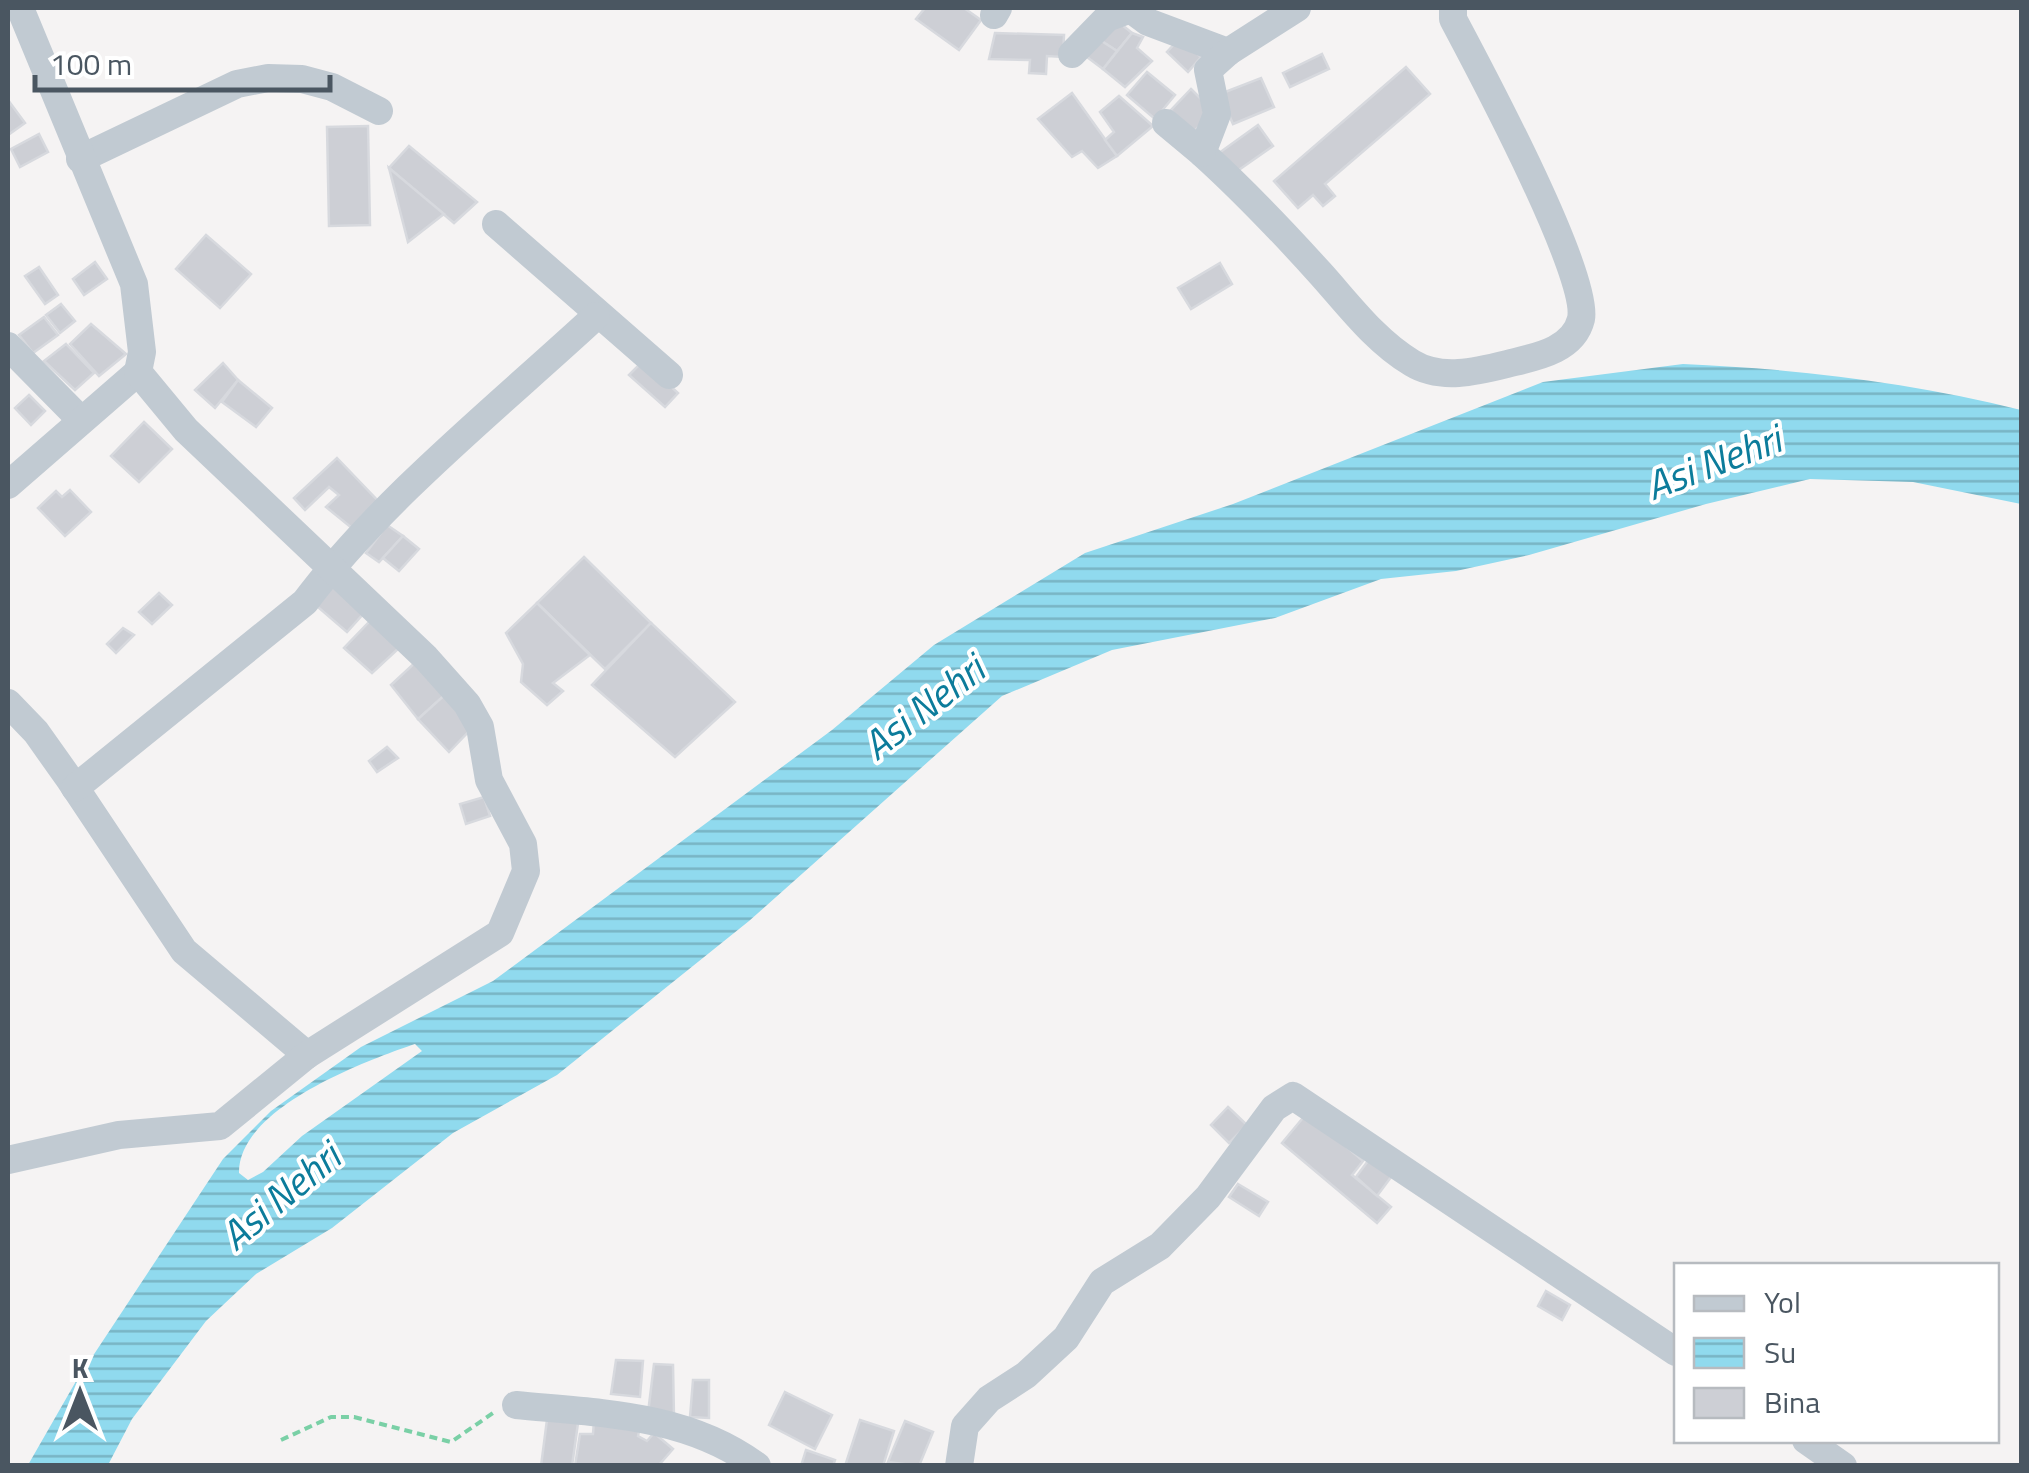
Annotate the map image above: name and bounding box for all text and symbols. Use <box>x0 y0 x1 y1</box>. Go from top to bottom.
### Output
scale bar <box>35 30 330 92</box>
text: 100 m <box>50 41 132 87</box>
water label: Asi Nehri <box>1636 407 1794 516</box>
water label: Asi Nehri <box>849 637 1001 774</box>
water label: Asi Nehri <box>206 1124 357 1265</box>
legend <box>1674 1263 1999 1443</box>
text: Yol <box>1764 1279 1801 1325</box>
text: Su <box>1764 1329 1796 1375</box>
north arrow <box>30 1343 130 1443</box>
text: K <box>72 1346 89 1389</box>
text: Bina <box>1764 1379 1820 1425</box>

